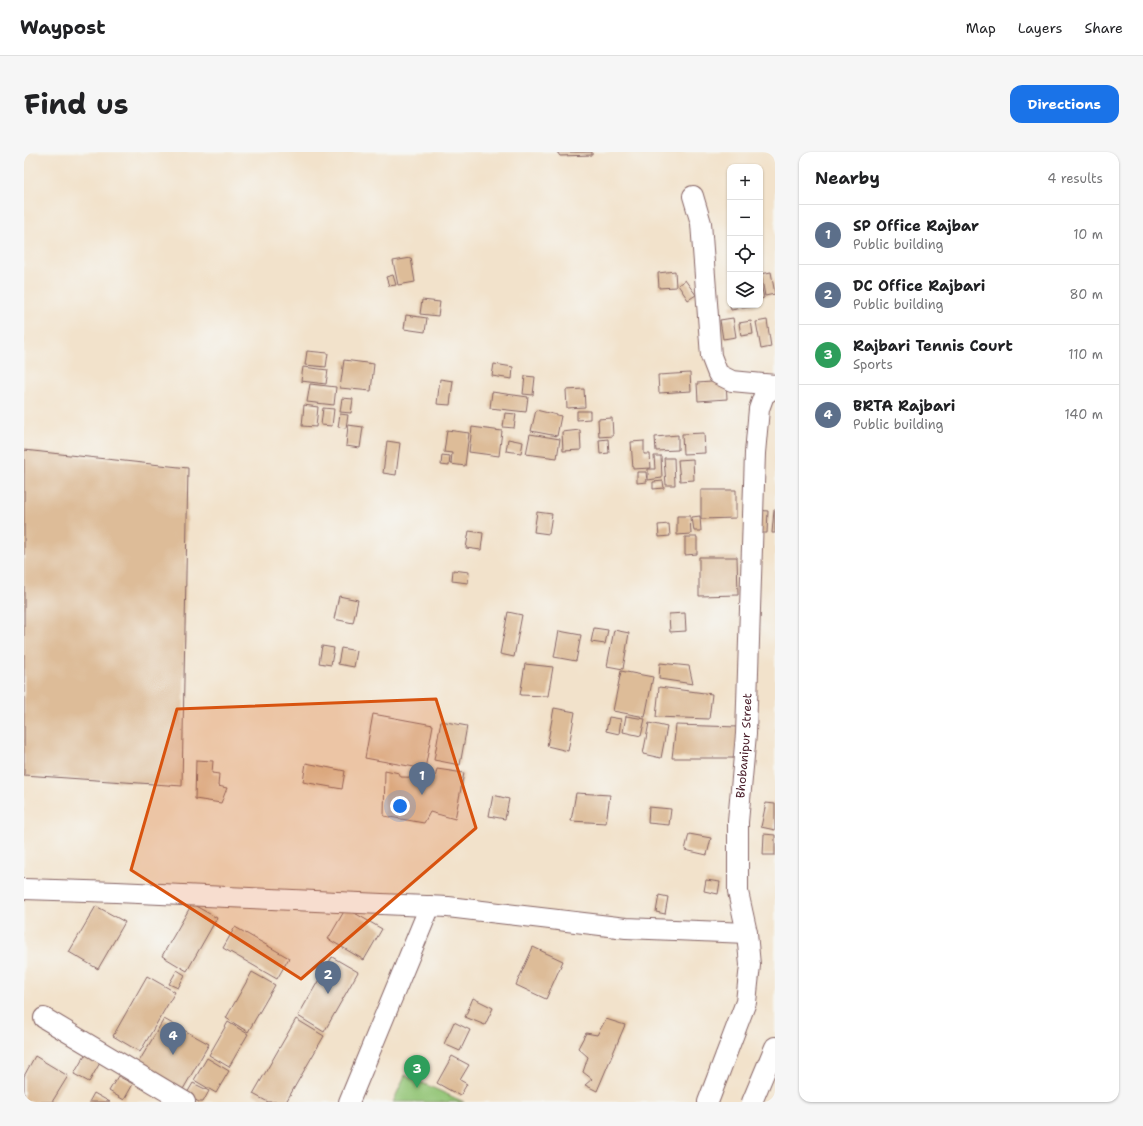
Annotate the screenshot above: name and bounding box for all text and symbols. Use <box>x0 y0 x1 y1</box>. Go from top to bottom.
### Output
text: Waypost <box>20 15 105 40</box>
text: Map <box>966 19 996 37</box>
text: Layers <box>1018 19 1062 37</box>
text: Share <box>1084 19 1123 37</box>
text: Find us <box>24 85 129 123</box>
button: Directions <box>1010 85 1119 123</box>
map controls <box>727 164 763 308</box>
button: + <box>727 164 763 200</box>
text: Nearby <box>815 167 880 189</box>
text: 4 results <box>1047 170 1103 187</box>
button: − <box>727 200 763 236</box>
text: SP Office Rajbar <box>853 216 979 236</box>
text: 1 <box>825 226 831 243</box>
text: 10 m <box>1073 226 1103 243</box>
button: locate <box>727 236 763 272</box>
text: Public building <box>853 236 944 253</box>
button: layers <box>727 272 763 308</box>
text: DC Office Rajbari <box>853 276 985 296</box>
text: 2 <box>823 286 833 303</box>
text: 80 m <box>1069 286 1103 303</box>
text: Public building <box>853 296 944 313</box>
text: Rajbari Tennis Court <box>853 336 1013 356</box>
text: 3 <box>823 346 833 363</box>
text: 110 m <box>1068 346 1103 363</box>
text: Sports <box>853 356 893 373</box>
text: BRTA Rajbari <box>853 396 955 416</box>
text: 4 <box>823 406 833 423</box>
text: 140 m <box>1064 406 1103 423</box>
text: Public building <box>853 416 944 433</box>
street label: Bhobanipur Street <box>732 693 755 799</box>
pin: 1 <box>409 762 435 795</box>
your location <box>390 796 410 816</box>
pin: 2 <box>315 961 341 994</box>
pin: 4 <box>160 1022 186 1055</box>
pin: 3 <box>404 1055 430 1088</box>

